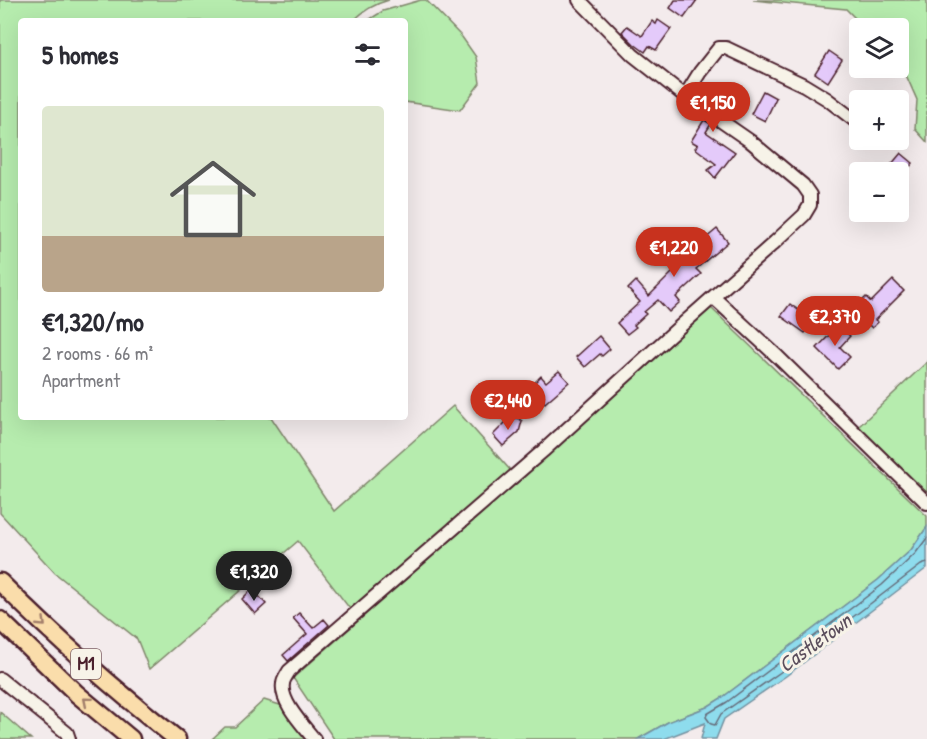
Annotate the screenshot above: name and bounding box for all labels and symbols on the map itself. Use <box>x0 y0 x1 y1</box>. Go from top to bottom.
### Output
pin: €1,150 <box>664 82 762 133</box>
pin: €1,220 <box>625 227 723 278</box>
pin: €2,370 <box>786 296 884 347</box>
pin: €2,440 <box>459 380 557 431</box>
pin: €1,320 <box>205 551 303 602</box>
water label: Castletown <box>772 605 858 679</box>
one-way arrow <box>35 616 45 627</box>
road number: M1 <box>71 649 101 679</box>
one-way arrow <box>83 698 94 709</box>

